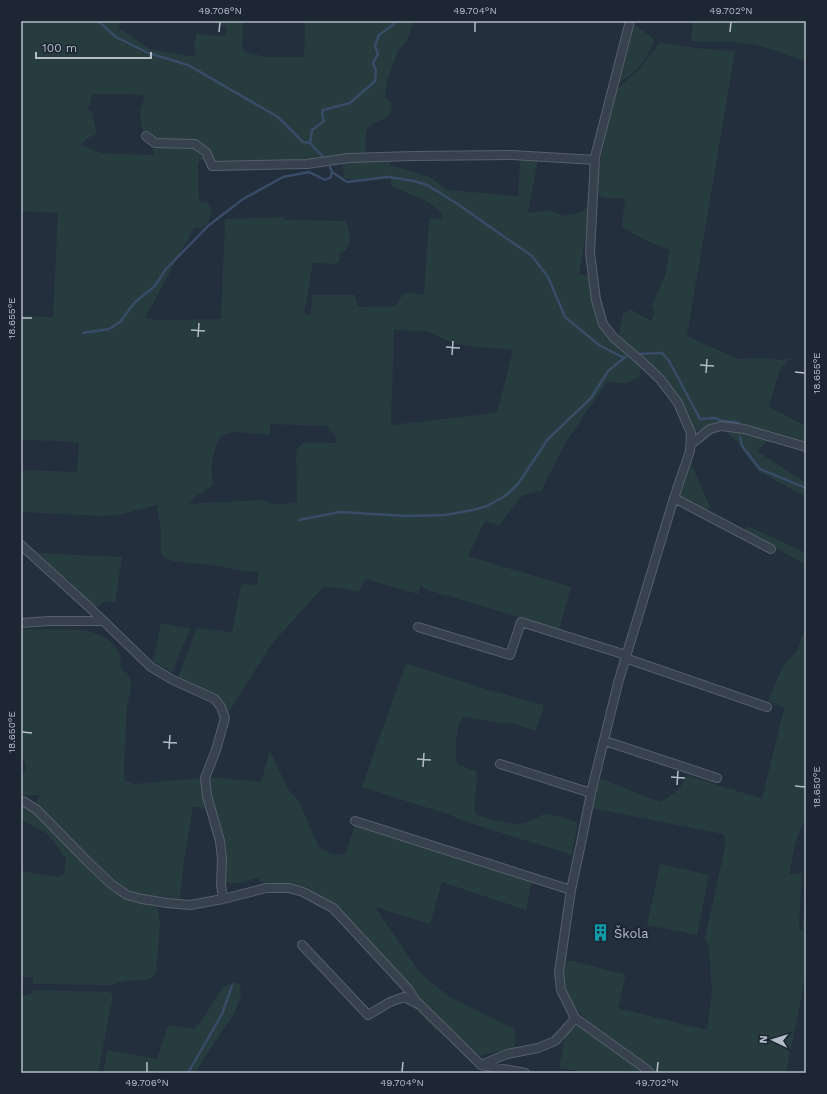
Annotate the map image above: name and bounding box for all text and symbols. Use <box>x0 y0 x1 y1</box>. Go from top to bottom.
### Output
text: 49.706°N <box>198 5 242 16</box>
text: 49.704°N <box>453 5 497 16</box>
text: 49.702°N <box>709 5 753 16</box>
scale bar <box>36 34 151 60</box>
text: 100 m <box>42 41 77 55</box>
text: 18.655°E <box>6 297 17 339</box>
text: 18.655°E <box>811 352 822 394</box>
text: 18.650°E <box>6 711 17 753</box>
text: 18.650°E <box>811 766 822 808</box>
building icon: Škola <box>591 923 611 943</box>
place label: Škola <box>614 925 649 941</box>
north arrow <box>753 1020 793 1060</box>
text: N <box>757 1035 770 1044</box>
text: 49.706°N <box>125 1077 169 1088</box>
text: 49.704°N <box>380 1077 424 1088</box>
text: 49.702°N <box>635 1077 679 1088</box>

